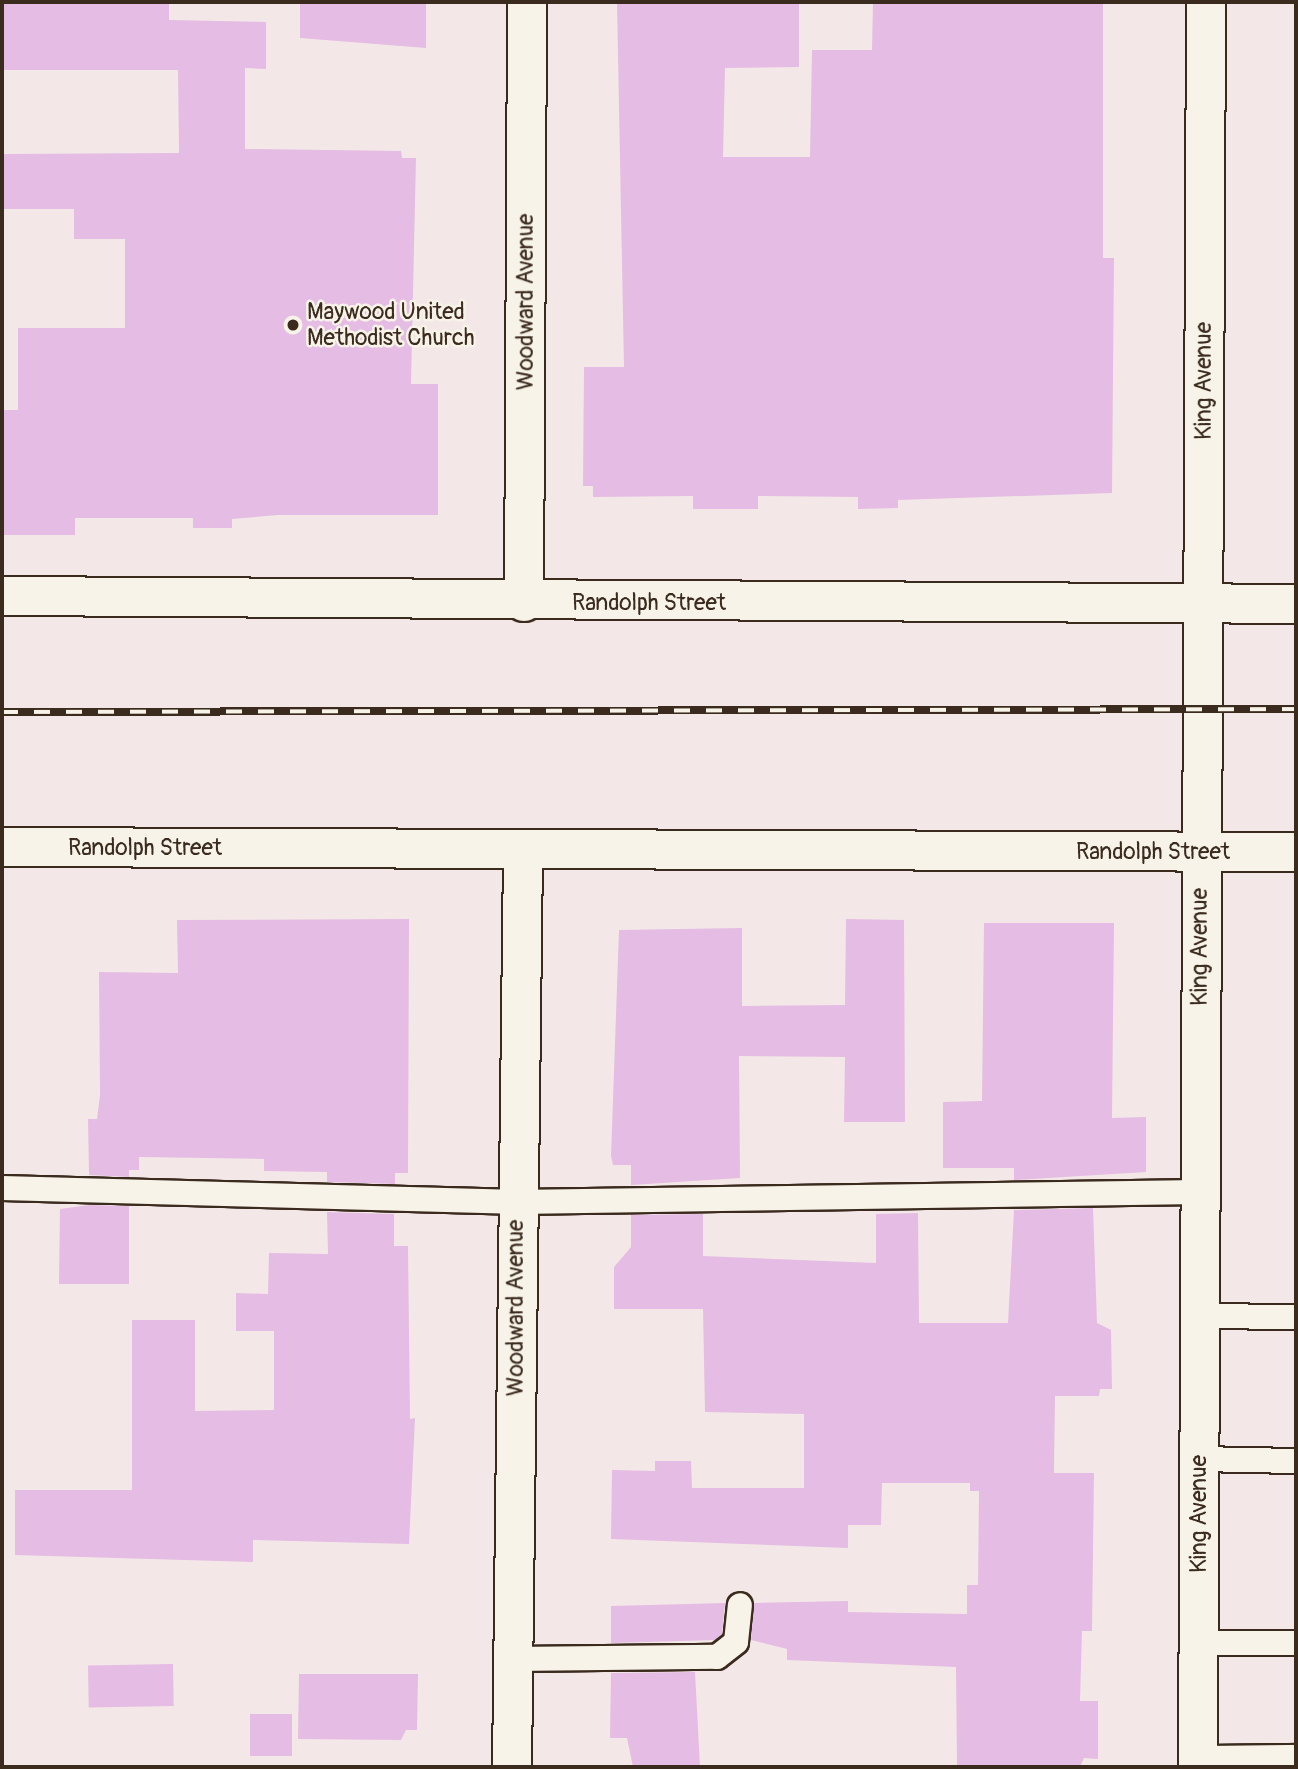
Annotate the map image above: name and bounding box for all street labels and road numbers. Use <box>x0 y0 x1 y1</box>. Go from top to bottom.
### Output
street label: Woodward Avenue <box>512 214 540 390</box>
street label: King Avenue <box>1190 322 1218 440</box>
street label: Randolph Street <box>572 589 726 617</box>
street label: Randolph Street <box>68 834 222 862</box>
street label: Randolph Street <box>1076 838 1230 866</box>
street label: King Avenue <box>1186 888 1214 1006</box>
street label: Woodward Avenue <box>502 1220 530 1396</box>
street label: King Avenue <box>1185 1455 1213 1573</box>

